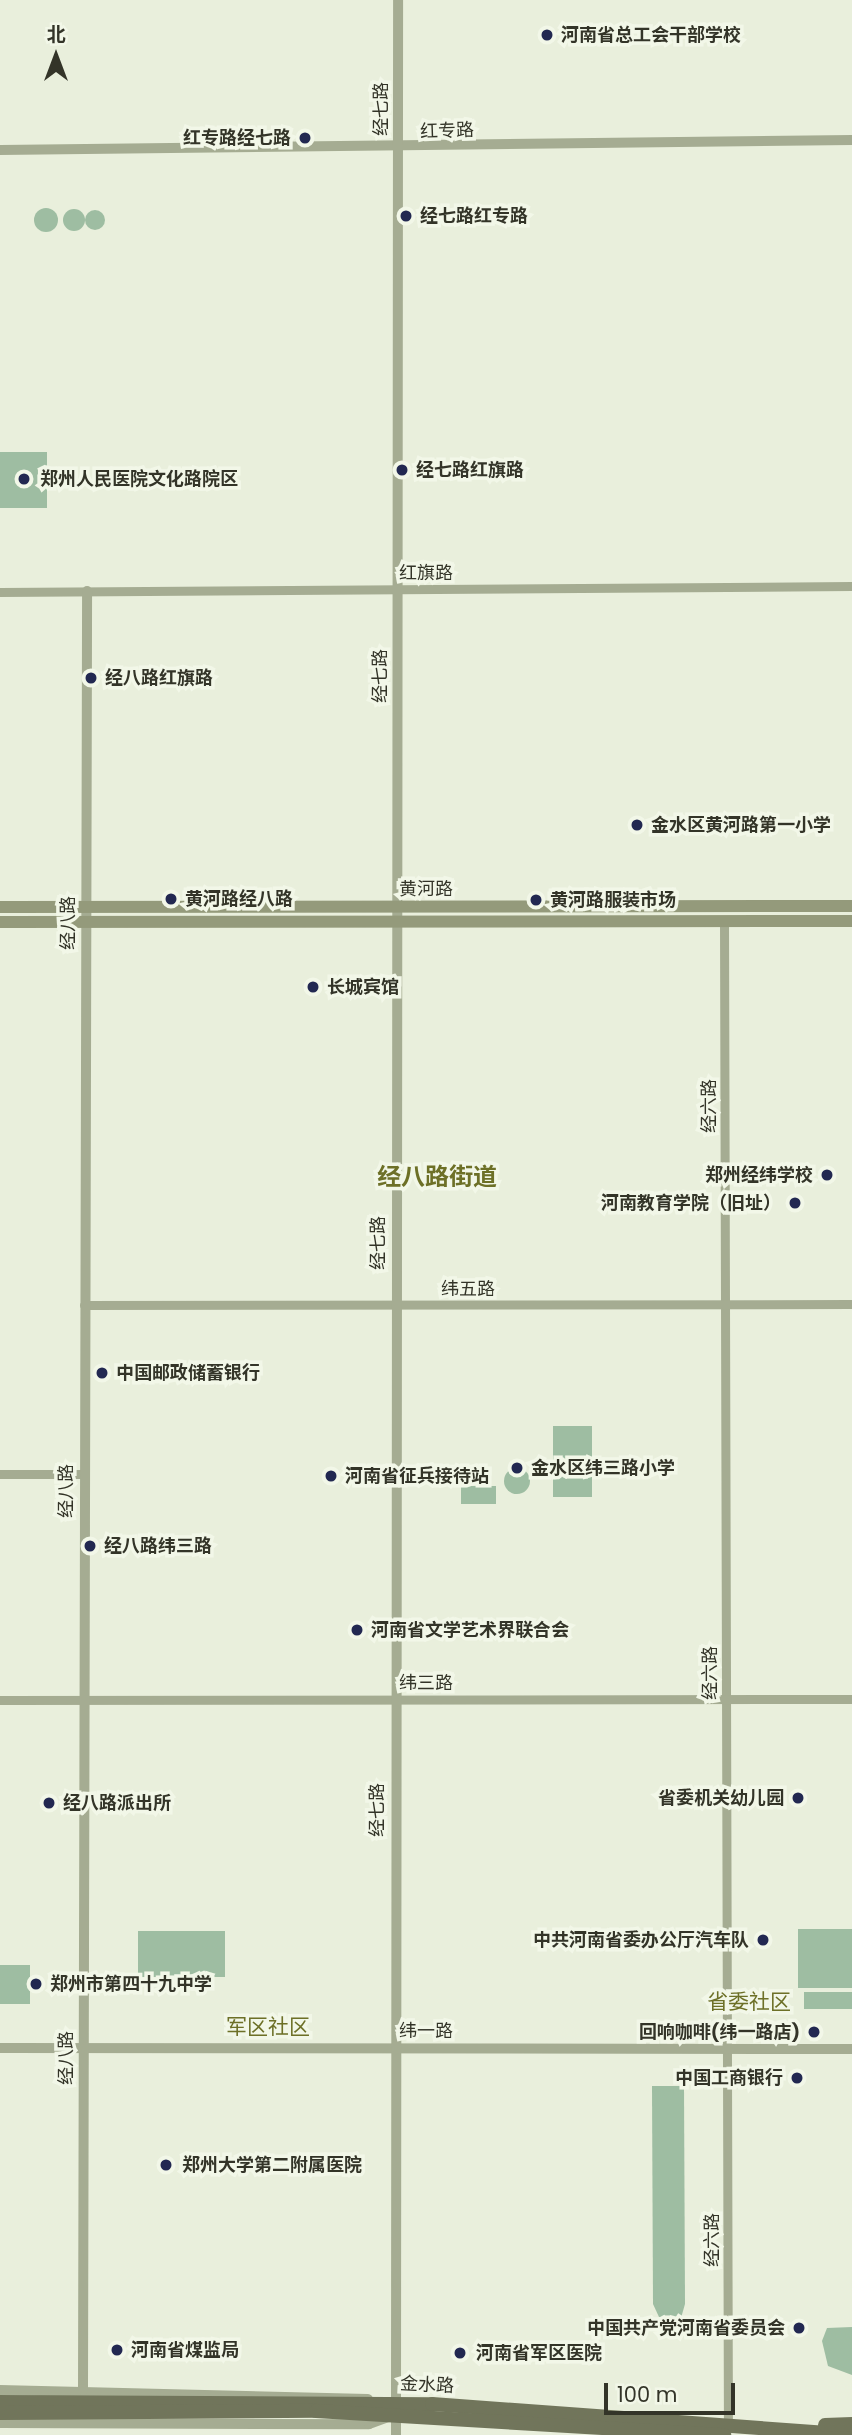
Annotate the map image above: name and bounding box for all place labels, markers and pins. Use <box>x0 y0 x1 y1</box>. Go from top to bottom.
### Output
place label: 河南省总工会干部学校 <box>561 24 741 46</box>
marker: 河南省总工会干部学校 <box>539 27 555 43</box>
place label: 红专路经七路 <box>183 127 291 149</box>
marker: 红专路经七路 <box>297 130 313 146</box>
place label: 经七路红专路 <box>420 205 528 227</box>
marker: 经七路红专路 <box>398 208 414 224</box>
place label: 经七路红旗路 <box>416 459 524 481</box>
marker: 经七路红旗路 <box>394 462 410 478</box>
place label: 郑州人民医院文化路院区 <box>40 468 238 490</box>
marker: 郑州人民医院文化路院区 <box>14 469 34 489</box>
place label: 经八路红旗路 <box>105 667 213 689</box>
marker: 经八路红旗路 <box>83 670 99 686</box>
place label: 金水区黄河路第一小学 <box>651 814 831 836</box>
marker: 金水区黄河路第一小学 <box>629 817 645 833</box>
place label: 黄河路经八路 <box>185 888 293 910</box>
place label: 黄河路服装市场 <box>550 889 676 911</box>
marker: 黄河路经八路 <box>163 891 179 907</box>
marker: 黄河路服装市场 <box>528 892 544 908</box>
place label: 长城宾馆 <box>327 976 399 998</box>
marker: 长城宾馆 <box>305 979 321 995</box>
place label: 郑州经纬学校 <box>705 1164 813 1186</box>
marker: 郑州经纬学校 <box>819 1167 835 1183</box>
place label: 河南教育学院（旧址） <box>601 1192 781 1214</box>
marker: 河南教育学院（旧址） <box>787 1195 803 1211</box>
place label: 中国邮政储蓄银行 <box>116 1362 260 1384</box>
marker: 中国邮政储蓄银行 <box>94 1365 110 1381</box>
place label: 金水区纬三路小学 <box>531 1457 675 1479</box>
marker: 金水区纬三路小学 <box>509 1460 525 1476</box>
place label: 河南省征兵接待站 <box>345 1465 489 1487</box>
marker: 河南省征兵接待站 <box>323 1468 339 1484</box>
place label: 经八路纬三路 <box>104 1535 212 1557</box>
marker: 经八路纬三路 <box>82 1538 98 1554</box>
place label: 河南省文学艺术界联合会 <box>371 1619 569 1641</box>
marker: 河南省文学艺术界联合会 <box>349 1622 365 1638</box>
place label: 省委机关幼儿园 <box>658 1787 784 1809</box>
marker: 省委机关幼儿园 <box>790 1790 806 1806</box>
place label: 经八路派出所 <box>63 1792 171 1814</box>
marker: 经八路派出所 <box>41 1795 57 1811</box>
place label: 中共河南省委办公厅汽车队 <box>533 1929 749 1951</box>
marker: 中共河南省委办公厅汽车队 <box>755 1932 771 1948</box>
place label: 郑州市第四十九中学 <box>50 1973 212 1995</box>
marker: 郑州市第四十九中学 <box>28 1976 44 1992</box>
place label: 回响咖啡(纬一路店) <box>639 2021 800 2043</box>
marker: 回响咖啡(纬一路店) <box>806 2024 822 2040</box>
place label: 中国工商银行 <box>675 2067 783 2089</box>
marker: 中国工商银行 <box>789 2070 805 2086</box>
place label: 郑州大学第二附属医院 <box>182 2154 362 2176</box>
marker: 郑州大学第二附属医院 <box>156 2155 176 2175</box>
place label: 中国共产党河南省委员会 <box>587 2317 785 2339</box>
marker: 中国共产党河南省委员会 <box>791 2320 807 2336</box>
place label: 河南省煤监局 <box>131 2339 239 2361</box>
marker: 河南省煤监局 <box>109 2342 125 2358</box>
place label: 河南省军区医院 <box>476 2342 602 2364</box>
marker: 河南省军区医院 <box>450 2343 470 2363</box>

